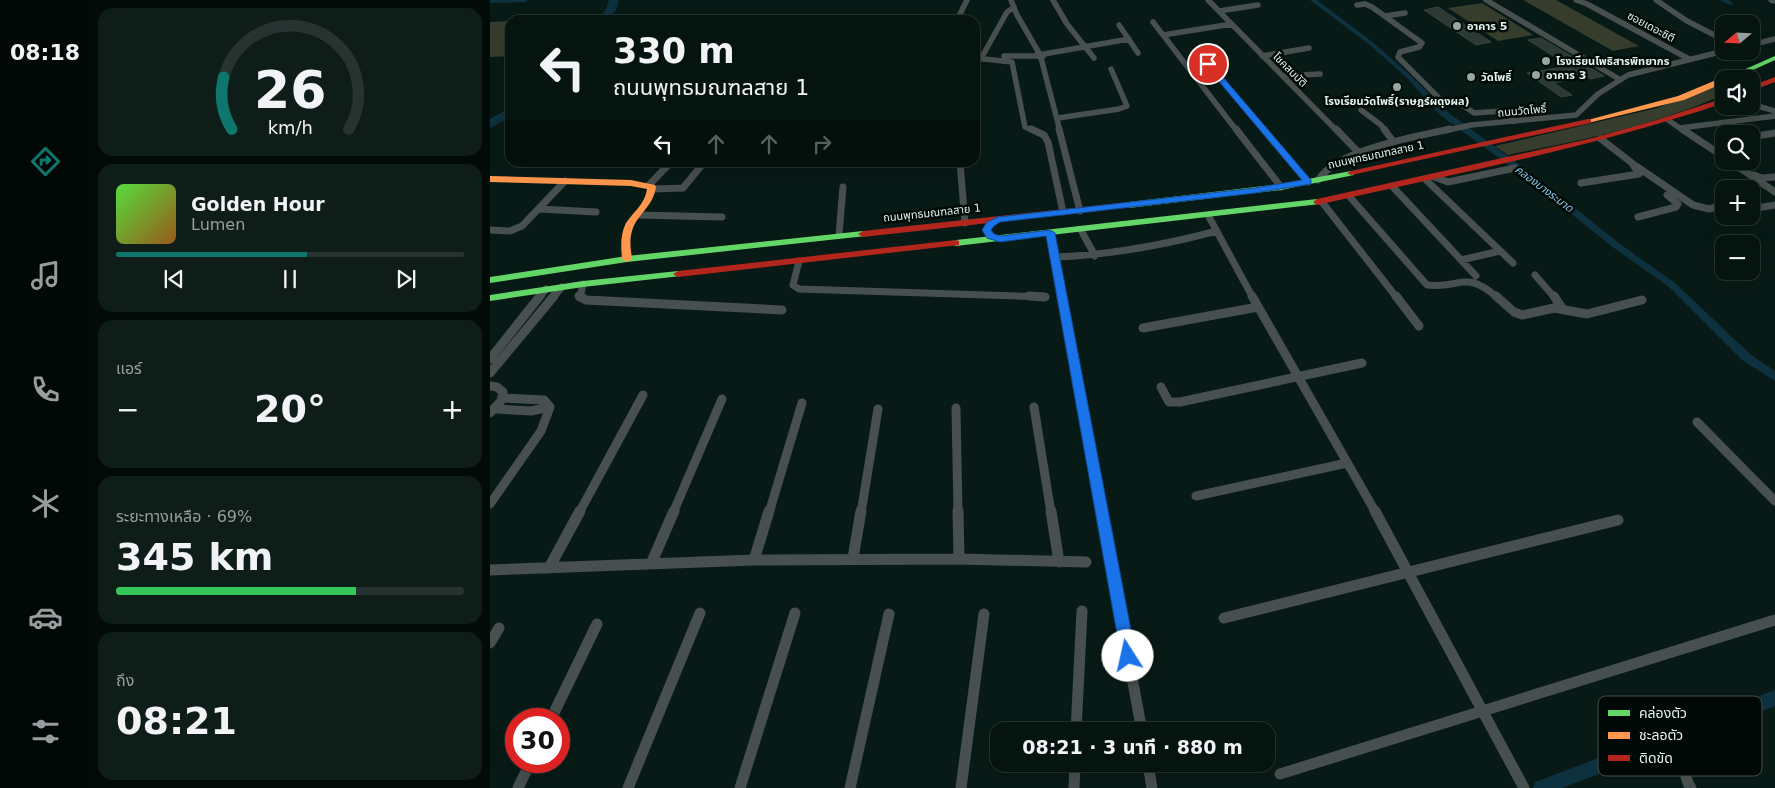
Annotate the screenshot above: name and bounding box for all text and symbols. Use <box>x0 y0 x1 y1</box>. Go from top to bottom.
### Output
street label: ซอยเดอะซิตี <box>1625 9 1677 45</box>
north arrow <box>1715 15 1760 60</box>
map controls <box>1715 15 1760 280</box>
marker: อาคาร 5 <box>1451 20 1463 32</box>
place label: อาคาร 5 <box>1467 20 1507 33</box>
text: 330 m <box>613 31 735 71</box>
icon: left <box>530 35 595 100</box>
text: 08:18 <box>10 40 80 65</box>
pin <box>1187 43 1229 85</box>
icon: arrive <box>1194 50 1222 78</box>
street label: โชคสมบัติ <box>1270 50 1310 90</box>
marker: โรงเรียนโพธิสารพิทยากร <box>1540 55 1552 67</box>
place label: โรงเรียนโพธิสารพิทยากร <box>1556 55 1670 68</box>
text: 26 <box>254 60 326 120</box>
place label: วัดโพธิ์ <box>1481 69 1513 84</box>
marker: อาคาร 3 <box>1530 69 1542 81</box>
place label: อาคาร 3 <box>1546 69 1586 82</box>
button: sound <box>1715 70 1760 115</box>
marker: วัดโพธิ์ <box>1465 71 1477 83</box>
text: ถนนพุทธมณฑลสาย 1 <box>613 75 809 100</box>
marker: โรงเรียนวัดโพธิ์(ราษฎร์ผดุงผล) <box>1391 81 1403 93</box>
place label: โรงเรียนวัดโพธิ์(ราษฎร์ผดุงผล) <box>1324 93 1470 108</box>
street label: ถนนวัดโพธิ์ <box>1497 102 1547 120</box>
text: km/h <box>267 117 313 138</box>
button: search <box>1715 125 1760 170</box>
icon: left <box>649 130 677 158</box>
icon: ahead <box>702 130 730 158</box>
icon: ahead <box>755 130 783 158</box>
icon: right <box>808 130 836 158</box>
street label: ถนนพุทธมณฑลสาย 1 <box>1327 138 1425 172</box>
icon: directions <box>28 144 63 179</box>
water label: คลองบางระมาด <box>1512 163 1577 216</box>
button: + <box>1715 180 1760 225</box>
text: Golden Hour <box>191 193 325 215</box>
street label: ถนนพุทธมณฑลสาย 1 <box>883 201 981 225</box>
text: Lumen <box>191 215 245 234</box>
button: − <box>1715 235 1760 280</box>
icon: music <box>28 258 63 293</box>
icon: previous <box>160 265 188 293</box>
icon: pause <box>276 265 304 293</box>
icon: next <box>392 265 420 293</box>
text: แอร์ <box>116 359 142 378</box>
icon: phone <box>28 372 63 407</box>
text: 20° <box>254 387 326 431</box>
text: − <box>116 393 139 426</box>
text: + <box>441 393 464 426</box>
icon: climate <box>28 486 63 521</box>
text: ระยะทางเหลือ · 69% <box>116 507 252 526</box>
text: 345 km <box>116 535 273 579</box>
icon: car <box>28 600 63 635</box>
position arrow <box>1101 629 1153 681</box>
text: ถึง <box>116 671 134 690</box>
legend <box>1598 696 1762 776</box>
text: 08:21 <box>116 699 237 743</box>
text: คล่องตัว <box>1639 705 1687 721</box>
speed limit sign: 30 <box>505 708 570 773</box>
icon: filters <box>28 714 63 749</box>
text: ชะลอตัว <box>1639 727 1683 743</box>
text: 08:21 · 3 นาที · 880 m <box>1022 736 1243 758</box>
text: ติดขัด <box>1639 750 1673 766</box>

